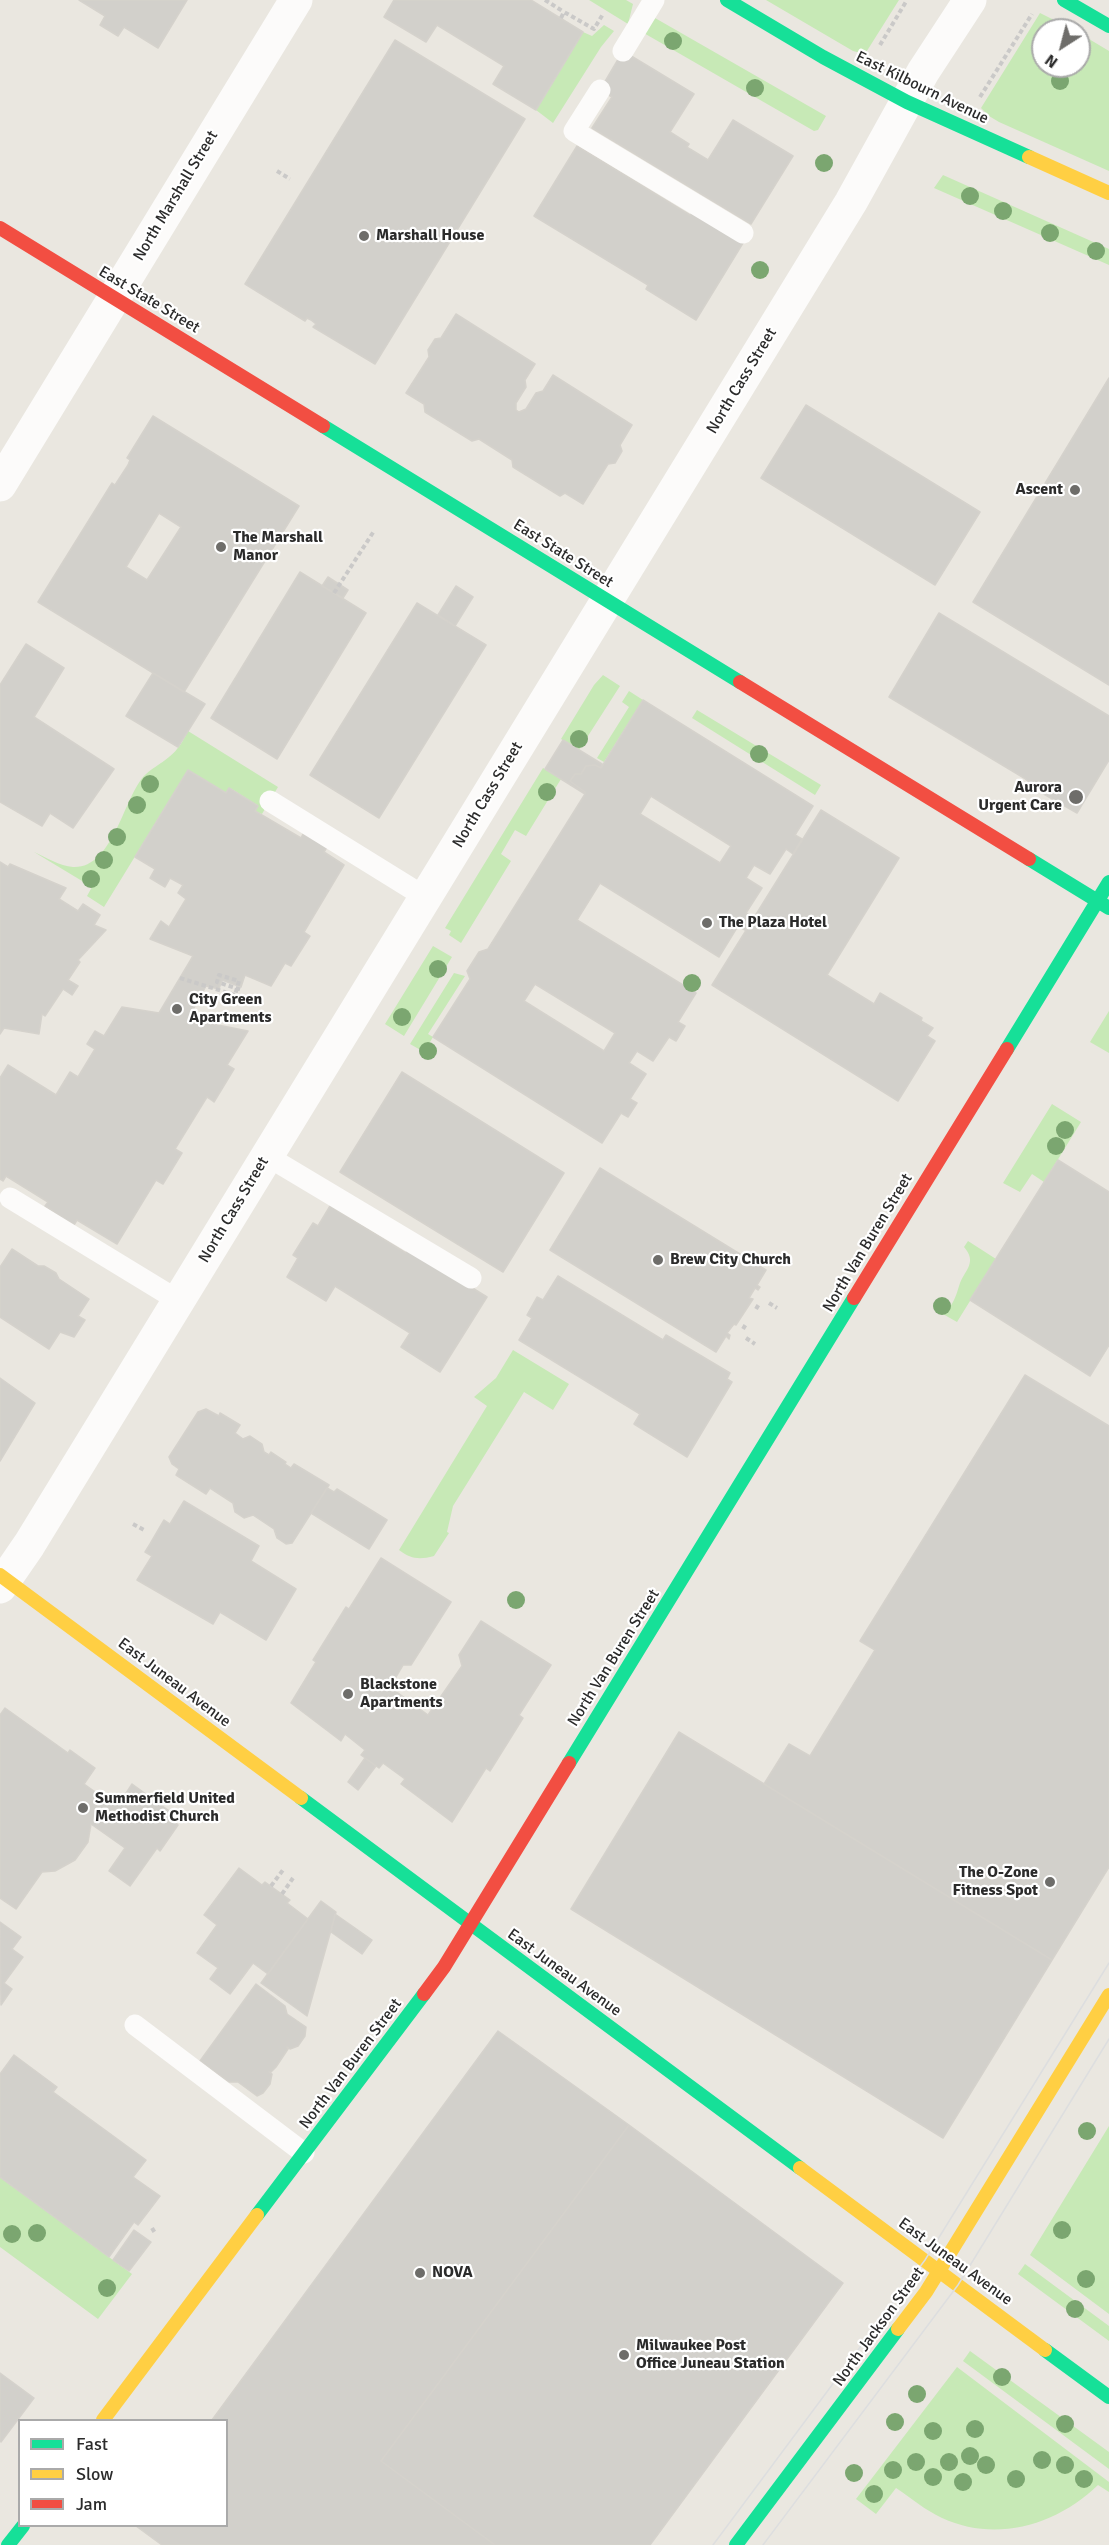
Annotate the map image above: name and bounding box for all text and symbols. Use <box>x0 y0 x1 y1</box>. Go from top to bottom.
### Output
north arrow <box>1031 18 1091 78</box>
street label: East Kilbourn Avenue <box>852 47 992 129</box>
text: N <box>1041 50 1062 72</box>
street label: North Marshall Street <box>130 127 222 265</box>
place label: Marshall House <box>376 226 484 246</box>
marker: Marshall House <box>357 229 371 243</box>
street label: East State Street <box>95 262 203 338</box>
street label: North Cass Street <box>703 325 781 437</box>
place label: Ascent <box>1016 480 1063 500</box>
marker: Ascent <box>1068 483 1082 497</box>
street label: East State Street <box>509 516 617 592</box>
place label: The Marshall Manor <box>233 528 323 566</box>
marker: The Marshall Manor <box>214 540 228 554</box>
street label: North Cass Street <box>449 739 527 851</box>
place label: Aurora Urgent Care <box>978 778 1062 816</box>
marker: Aurora Urgent Care <box>1067 788 1085 806</box>
place label: The Plaza Hotel <box>719 913 827 933</box>
marker: The Plaza Hotel <box>700 916 714 930</box>
place label: City Green Apartments <box>189 990 272 1028</box>
marker: City Green Apartments <box>170 1002 184 1016</box>
street label: North Cass Street <box>195 1154 273 1266</box>
street label: North Van Buren Street <box>819 1170 917 1316</box>
place label: Brew City Church <box>670 1250 791 1270</box>
marker: Brew City Church <box>651 1253 665 1267</box>
street label: North Van Buren Street <box>564 1586 664 1730</box>
street label: East Juneau Avenue <box>114 1634 234 1732</box>
place label: Blackstone Apartments <box>360 1675 443 1713</box>
marker: Blackstone Apartments <box>341 1687 355 1701</box>
place label: Summerfield United Methodist Church <box>95 1789 235 1827</box>
marker: Summerfield United Methodist Church <box>76 1801 90 1815</box>
place label: The O-Zone Fitness Spot <box>953 1863 1038 1901</box>
marker: The O-Zone Fitness Spot <box>1043 1875 1057 1889</box>
street label: East Juneau Avenue <box>503 1925 625 2021</box>
street label: North Van Buren Street <box>296 1995 406 2133</box>
street label: East Juneau Avenue <box>894 2214 1016 2310</box>
place label: NOVA <box>432 2263 473 2283</box>
street label: North Jackson Street <box>829 2264 929 2390</box>
marker: NOVA <box>413 2266 427 2280</box>
place label: Milwaukee Post Office Juneau Station <box>636 2336 785 2374</box>
marker: Milwaukee Post Office Juneau Station <box>617 2348 631 2362</box>
legend <box>18 2419 228 2527</box>
text: Fast <box>76 2433 108 2455</box>
text: Slow <box>76 2463 113 2485</box>
text: Jam <box>76 2493 107 2515</box>

